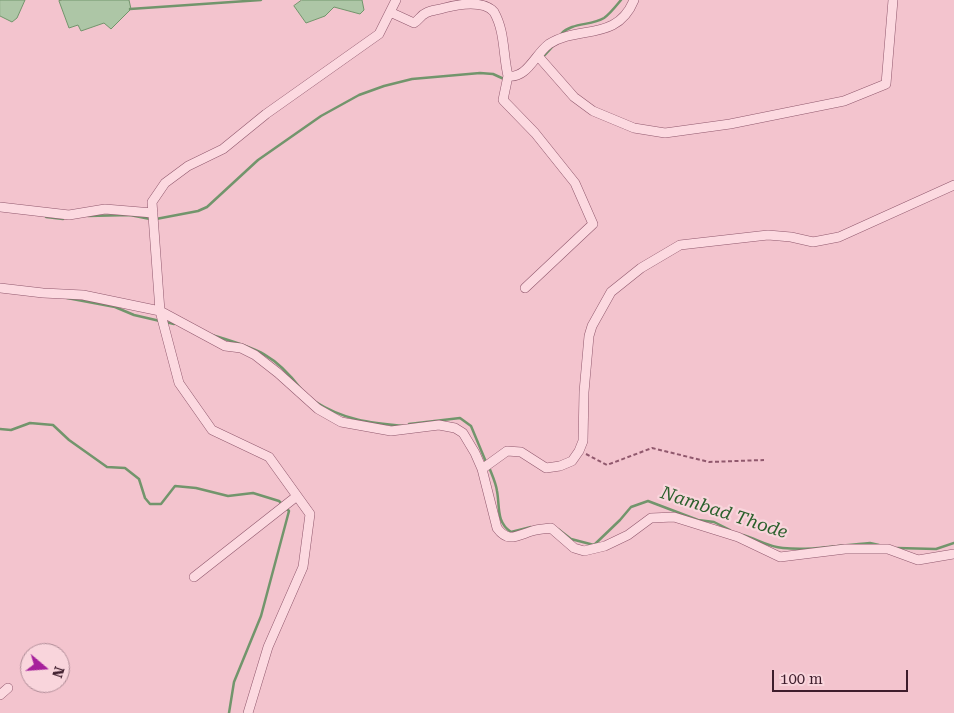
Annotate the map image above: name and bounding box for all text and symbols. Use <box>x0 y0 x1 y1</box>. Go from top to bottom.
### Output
water label: Nambad Thode <box>658 482 790 544</box>
north arrow <box>20 643 70 693</box>
scale bar <box>774 660 910 692</box>
text: N <box>49 665 68 680</box>
text: 100 m <box>780 670 823 688</box>

